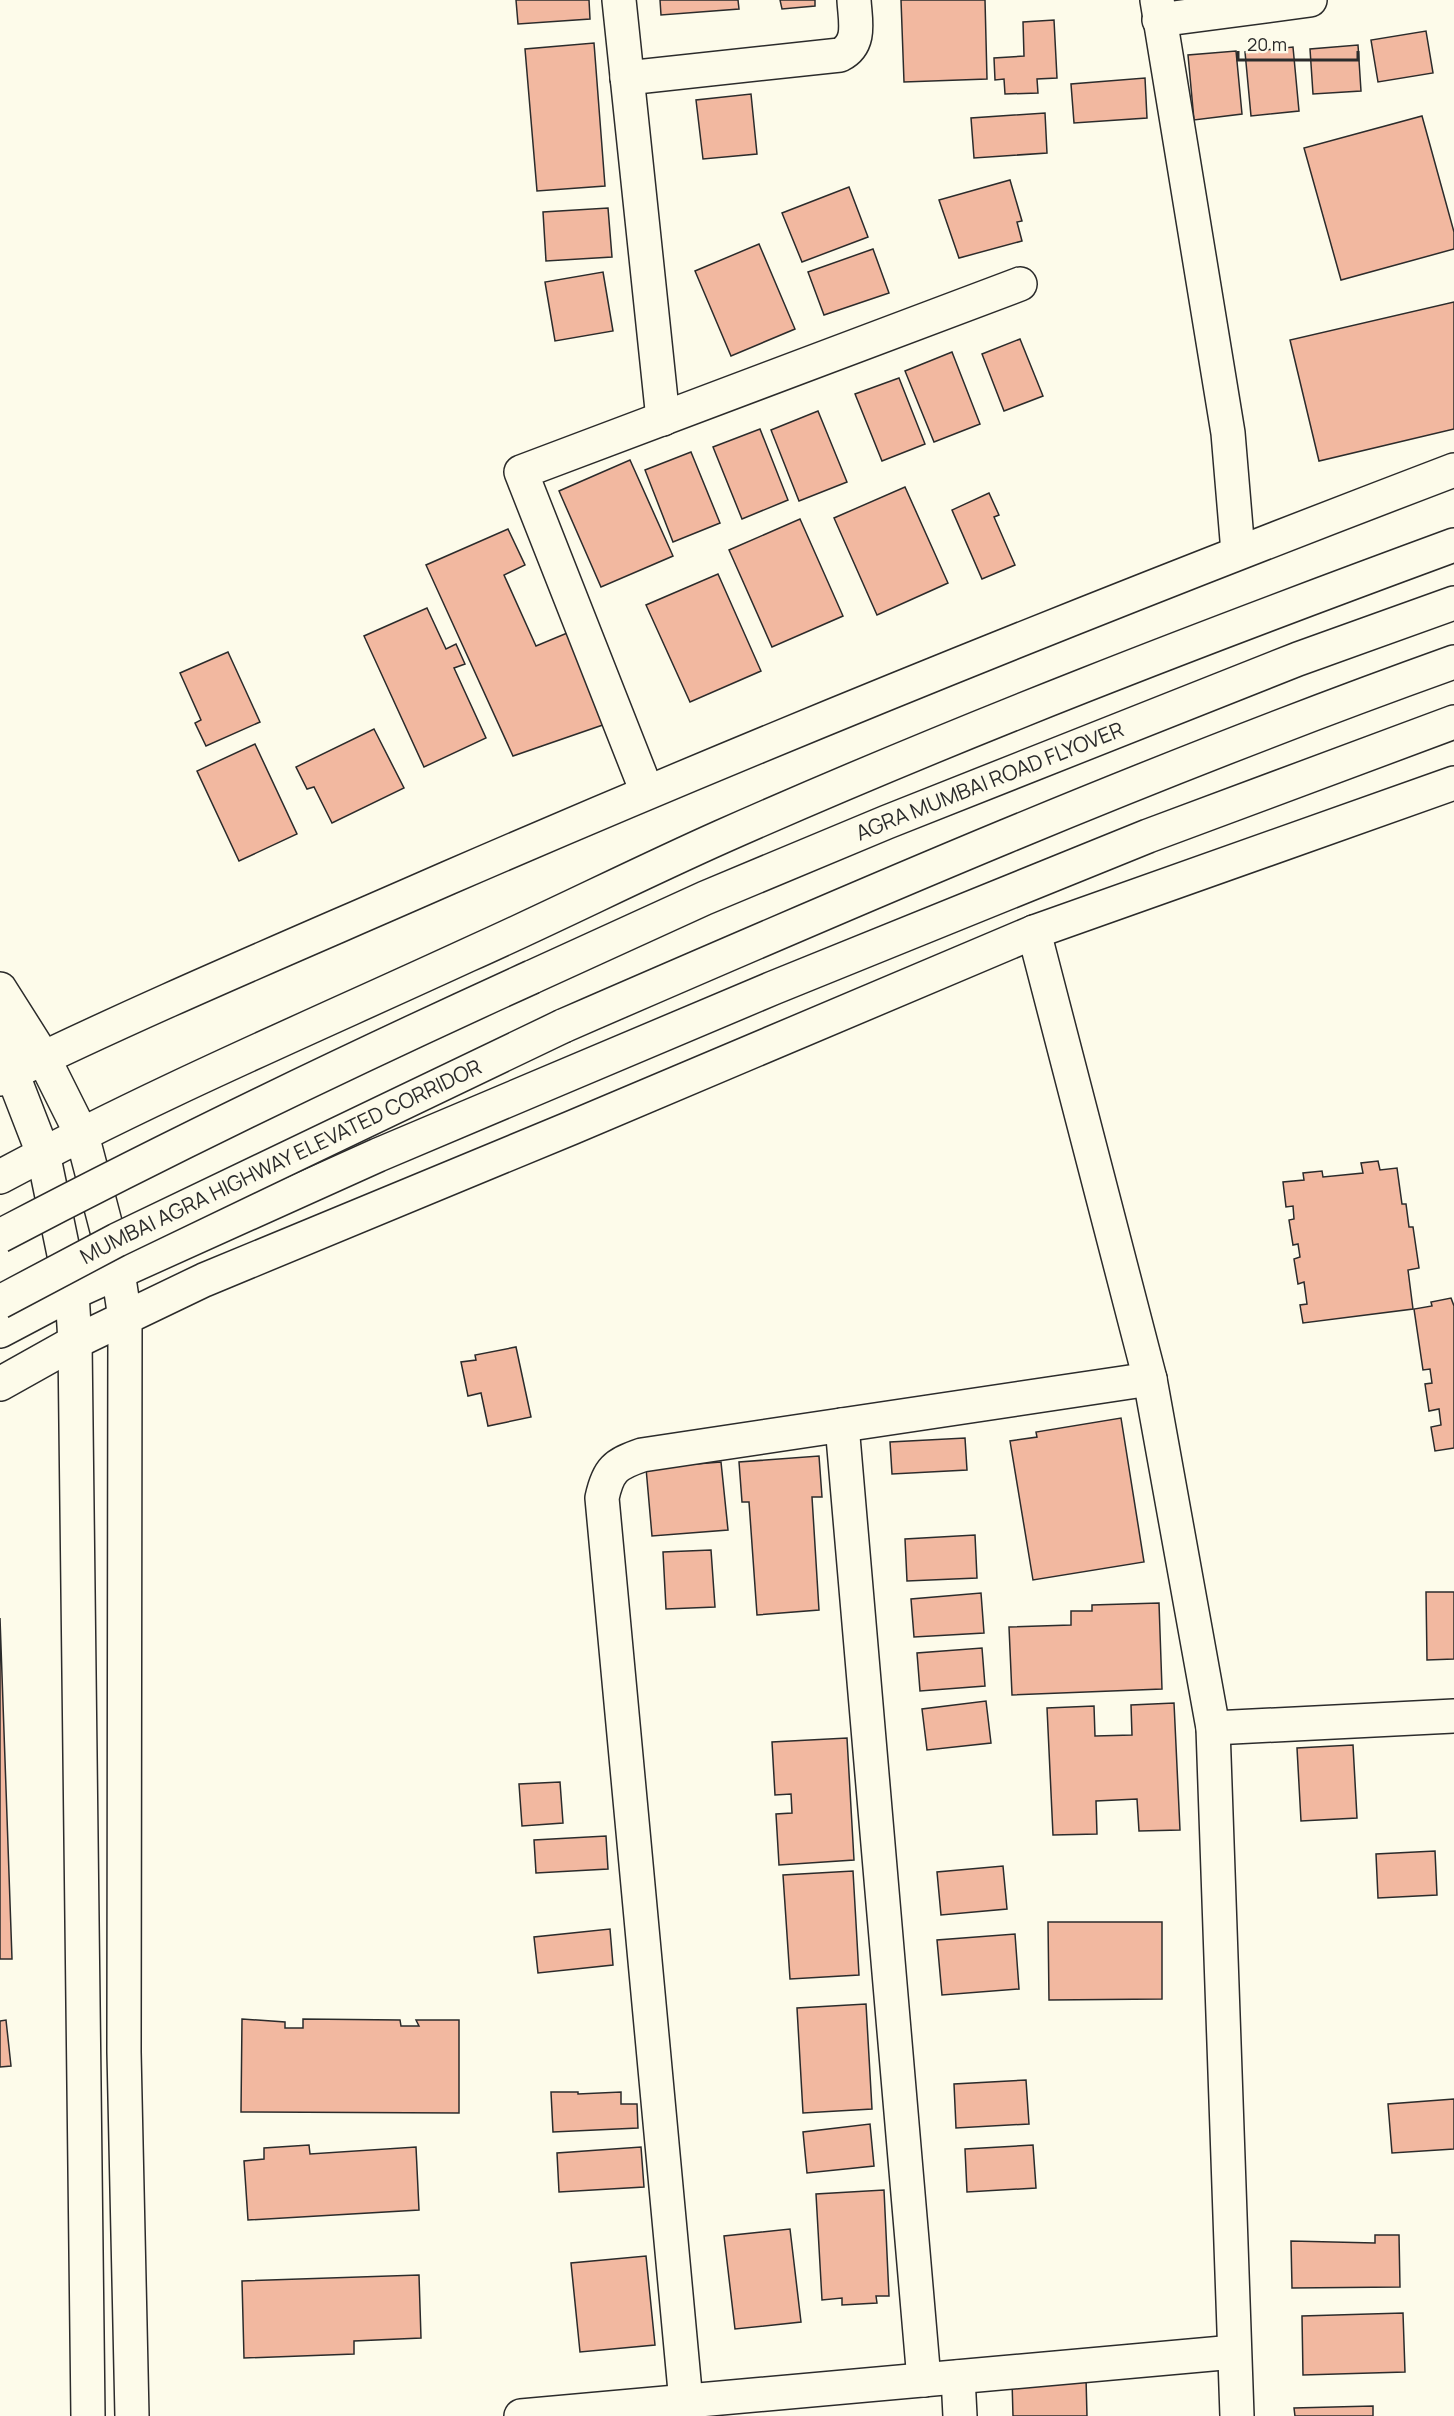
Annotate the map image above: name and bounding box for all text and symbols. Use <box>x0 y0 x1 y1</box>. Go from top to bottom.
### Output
scale bar <box>1238 24 1358 62</box>
text: 20 m <box>1247 32 1287 56</box>
street label: AGRA MUMBAI ROAD FLYOVER <box>851 715 1128 846</box>
street label: MUMBAI AGRA HIGHWAY ELEVATED CORRIDOR <box>75 1052 486 1270</box>

